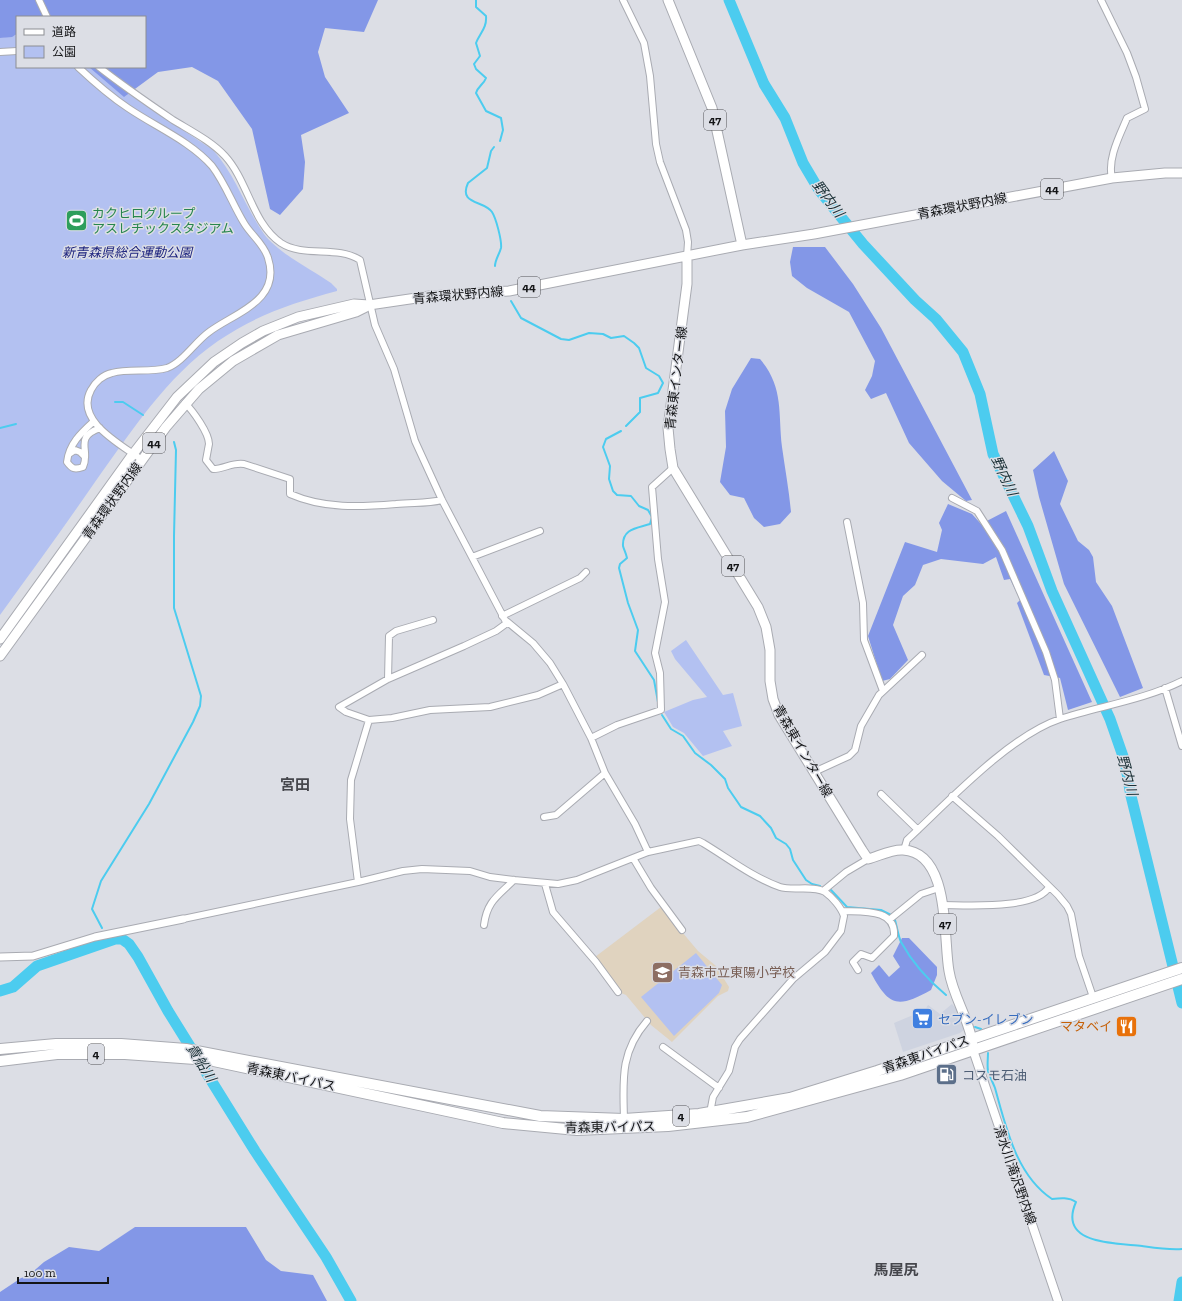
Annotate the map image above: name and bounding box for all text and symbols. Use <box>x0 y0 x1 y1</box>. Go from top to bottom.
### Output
legend <box>16 16 146 68</box>
text: 道路 <box>52 25 76 39</box>
text: 公園 <box>52 45 76 59</box>
road number: 47 <box>704 110 726 130</box>
water label: 野内川 <box>809 177 849 222</box>
road number: 44 <box>1041 179 1063 199</box>
street label: 青森環状野内線 <box>916 190 1008 222</box>
place label: カクヒログループ アスレチックスタジアム <box>92 206 234 236</box>
sports icon: カクヒログループ アスレチックスタジアム <box>64 207 90 233</box>
park label: 新青森県総合運動公園 <box>62 245 194 260</box>
road number: 44 <box>518 277 540 297</box>
street label: 青森環状野内線 <box>412 284 504 306</box>
street label: 青森東インター線 <box>662 325 690 431</box>
road number: 44 <box>143 433 165 453</box>
water label: 野内川 <box>987 453 1021 500</box>
street label: 青森環状野内線 <box>79 460 145 542</box>
road number: 47 <box>722 556 744 576</box>
street label: 青森東インター線 <box>771 702 835 800</box>
water label: 野内川 <box>1113 753 1141 799</box>
district label: 宮田 <box>280 776 310 794</box>
road number: 47 <box>934 914 956 934</box>
school or university icon: 青森市立東陽小学校 <box>650 959 676 985</box>
place label: 青森市立東陽小学校 <box>678 965 795 980</box>
supermarket icon: セブン-イレブン <box>910 1006 936 1032</box>
place label: セブン-イレブン <box>938 1012 1034 1027</box>
restaurant icon: マタベイ <box>1114 1013 1140 1039</box>
place label: マタベイ <box>1060 1019 1112 1034</box>
street label: 青森東バイパス <box>881 1032 971 1076</box>
water label: 貴船川 <box>183 1041 220 1087</box>
road number: 4 <box>88 1044 104 1064</box>
street label: 青森東バイパス <box>245 1060 337 1094</box>
fuel station icon: コスモ石油 <box>934 1062 960 1088</box>
place label: コスモ石油 <box>962 1068 1027 1083</box>
road number: 4 <box>673 1106 689 1126</box>
street label: 青森東バイパス <box>565 1119 655 1135</box>
street label: 清水川滝沢野内線 <box>991 1123 1039 1227</box>
scale bar <box>18 1259 108 1285</box>
district label: 馬屋尻 <box>873 1261 919 1279</box>
text: 100 m <box>24 1266 56 1280</box>

